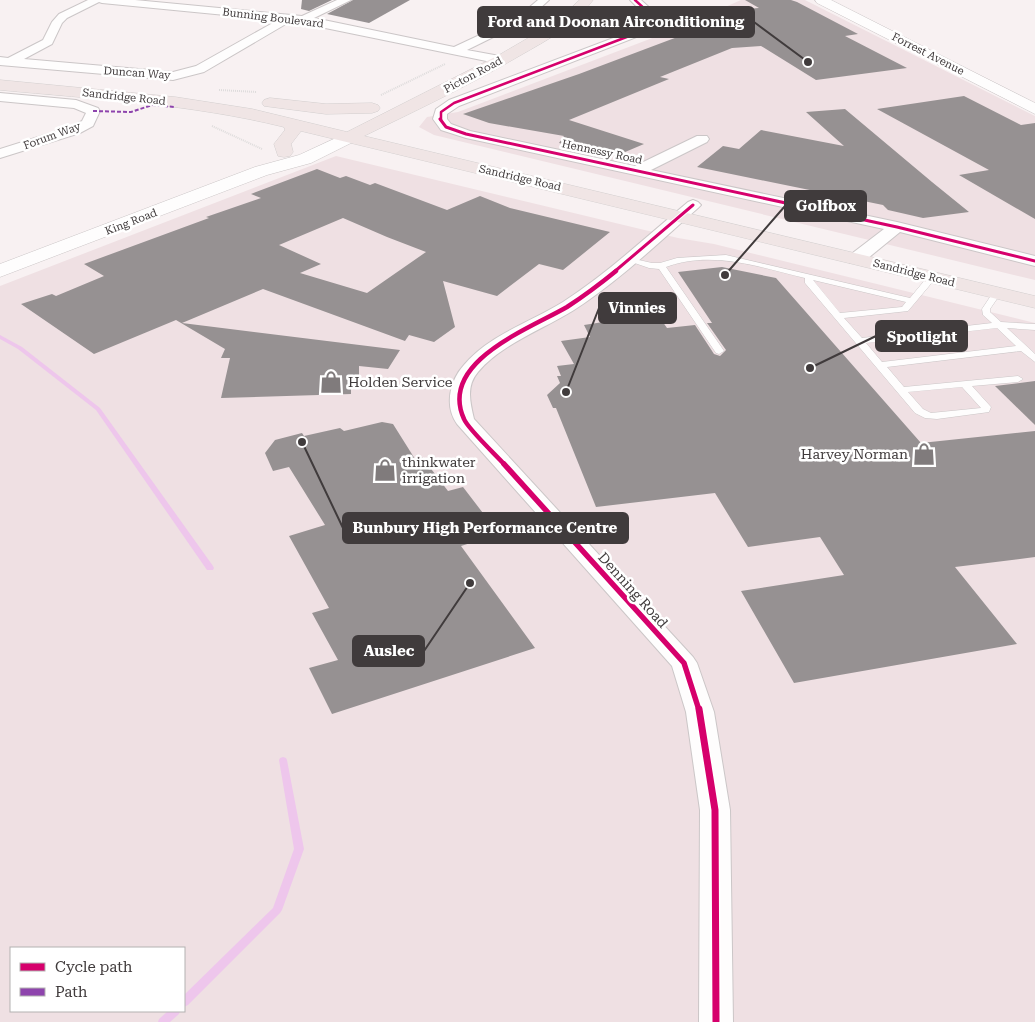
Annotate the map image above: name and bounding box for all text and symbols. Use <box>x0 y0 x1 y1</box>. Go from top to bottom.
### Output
street label: Bunning Boulevard <box>222 5 324 31</box>
callout: Ford and Doonan Airconditioning <box>478 7 754 37</box>
text: Ford and Doonan Airconditioning <box>488 13 745 31</box>
street label: Forrest Avenue <box>890 30 966 78</box>
street label: Picton Road <box>442 54 504 96</box>
street label: Duncan Way <box>103 64 172 82</box>
street label: Sandridge Road <box>82 86 166 108</box>
street label: Forum Way <box>22 119 83 152</box>
street label: Hennessy Road <box>561 137 643 167</box>
street label: Sandridge Road <box>478 162 562 194</box>
callout: Golfbox <box>785 191 866 221</box>
text: Golfbox <box>796 197 856 215</box>
street label: King Road <box>103 206 159 238</box>
street label: Sandridge Road <box>872 257 956 289</box>
callout: Vinnies <box>599 293 676 323</box>
text: Vinnies <box>608 299 666 317</box>
callout: Spotlight <box>876 321 967 351</box>
text: Spotlight <box>887 328 957 346</box>
shop icon: Holden Service <box>318 369 344 395</box>
place label: Holden Service <box>348 374 453 390</box>
shop icon: Harvey Norman <box>911 441 937 467</box>
place label: Harvey Norman <box>801 446 908 462</box>
place label: thinkwater irrigation <box>402 454 476 486</box>
shop icon: thinkwater irrigation <box>372 457 398 483</box>
callout: Bunbury High Performance Centre <box>343 513 628 543</box>
text: Bunbury High Performance Centre <box>353 519 618 537</box>
street label: Denning Road <box>595 549 671 631</box>
callout: Auslec <box>353 636 424 666</box>
text: Auslec <box>364 642 415 660</box>
legend <box>10 947 185 1012</box>
text: Cycle path <box>55 958 133 976</box>
text: Path <box>55 983 88 1001</box>

